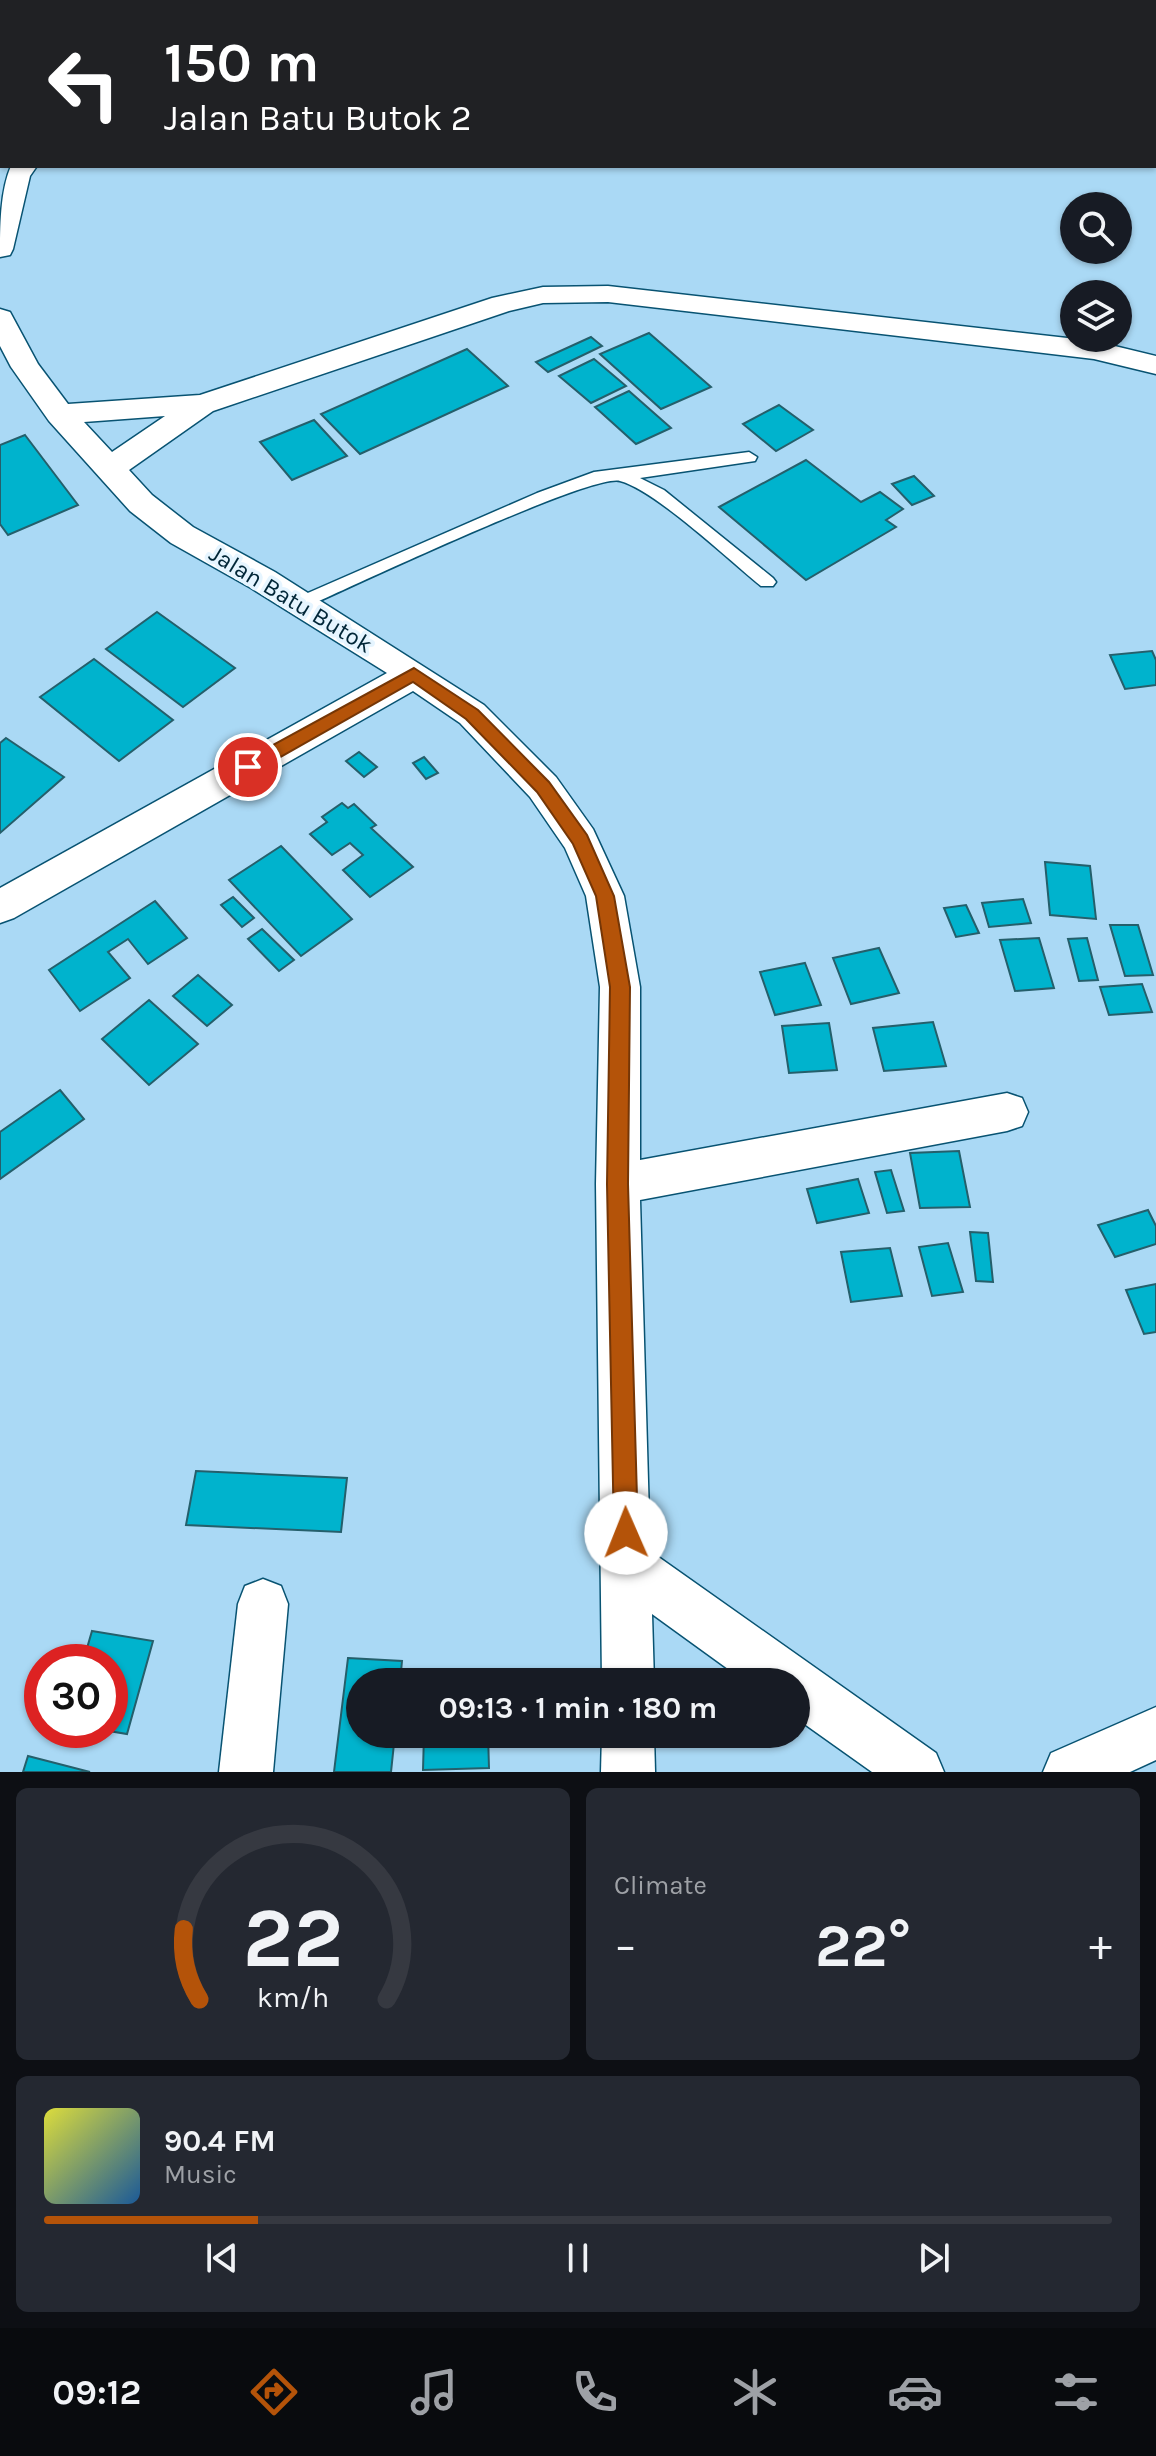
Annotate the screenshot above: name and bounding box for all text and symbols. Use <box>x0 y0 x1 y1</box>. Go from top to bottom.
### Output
text: 150 m <box>164 30 319 95</box>
icon: left <box>32 32 136 136</box>
text: Jalan Batu Butok 2 <box>164 97 472 139</box>
map controls <box>1060 192 1132 352</box>
button: search <box>1060 192 1132 264</box>
button: layers <box>1060 280 1132 352</box>
street label: Jalan Batu Butok <box>204 539 378 659</box>
pin <box>214 733 282 801</box>
icon: arrive <box>226 745 270 789</box>
position arrow <box>584 1491 668 1575</box>
speed limit sign: 30 <box>24 1644 128 1748</box>
text: 09:13 · 1 min · 180 m <box>439 1690 717 1726</box>
text: Climate <box>614 1870 707 1901</box>
text: 22 <box>243 1890 343 1987</box>
text: 22° <box>815 1911 911 1981</box>
text: − <box>614 1920 637 1971</box>
text: + <box>1089 1920 1112 1971</box>
text: km/h <box>257 1981 329 2014</box>
text: 90.4 FM <box>164 2123 276 2159</box>
text: Music <box>164 2159 237 2190</box>
icon: previous <box>200 2236 244 2280</box>
icon: pause <box>556 2236 600 2280</box>
icon: next <box>912 2236 956 2280</box>
icon: directions <box>246 2364 302 2420</box>
icon: music <box>406 2364 462 2420</box>
icon: phone <box>567 2364 623 2420</box>
icon: climate <box>727 2364 783 2420</box>
icon: car <box>887 2364 943 2420</box>
icon: filters <box>1048 2364 1104 2420</box>
text: 09:12 <box>52 2371 141 2413</box>

